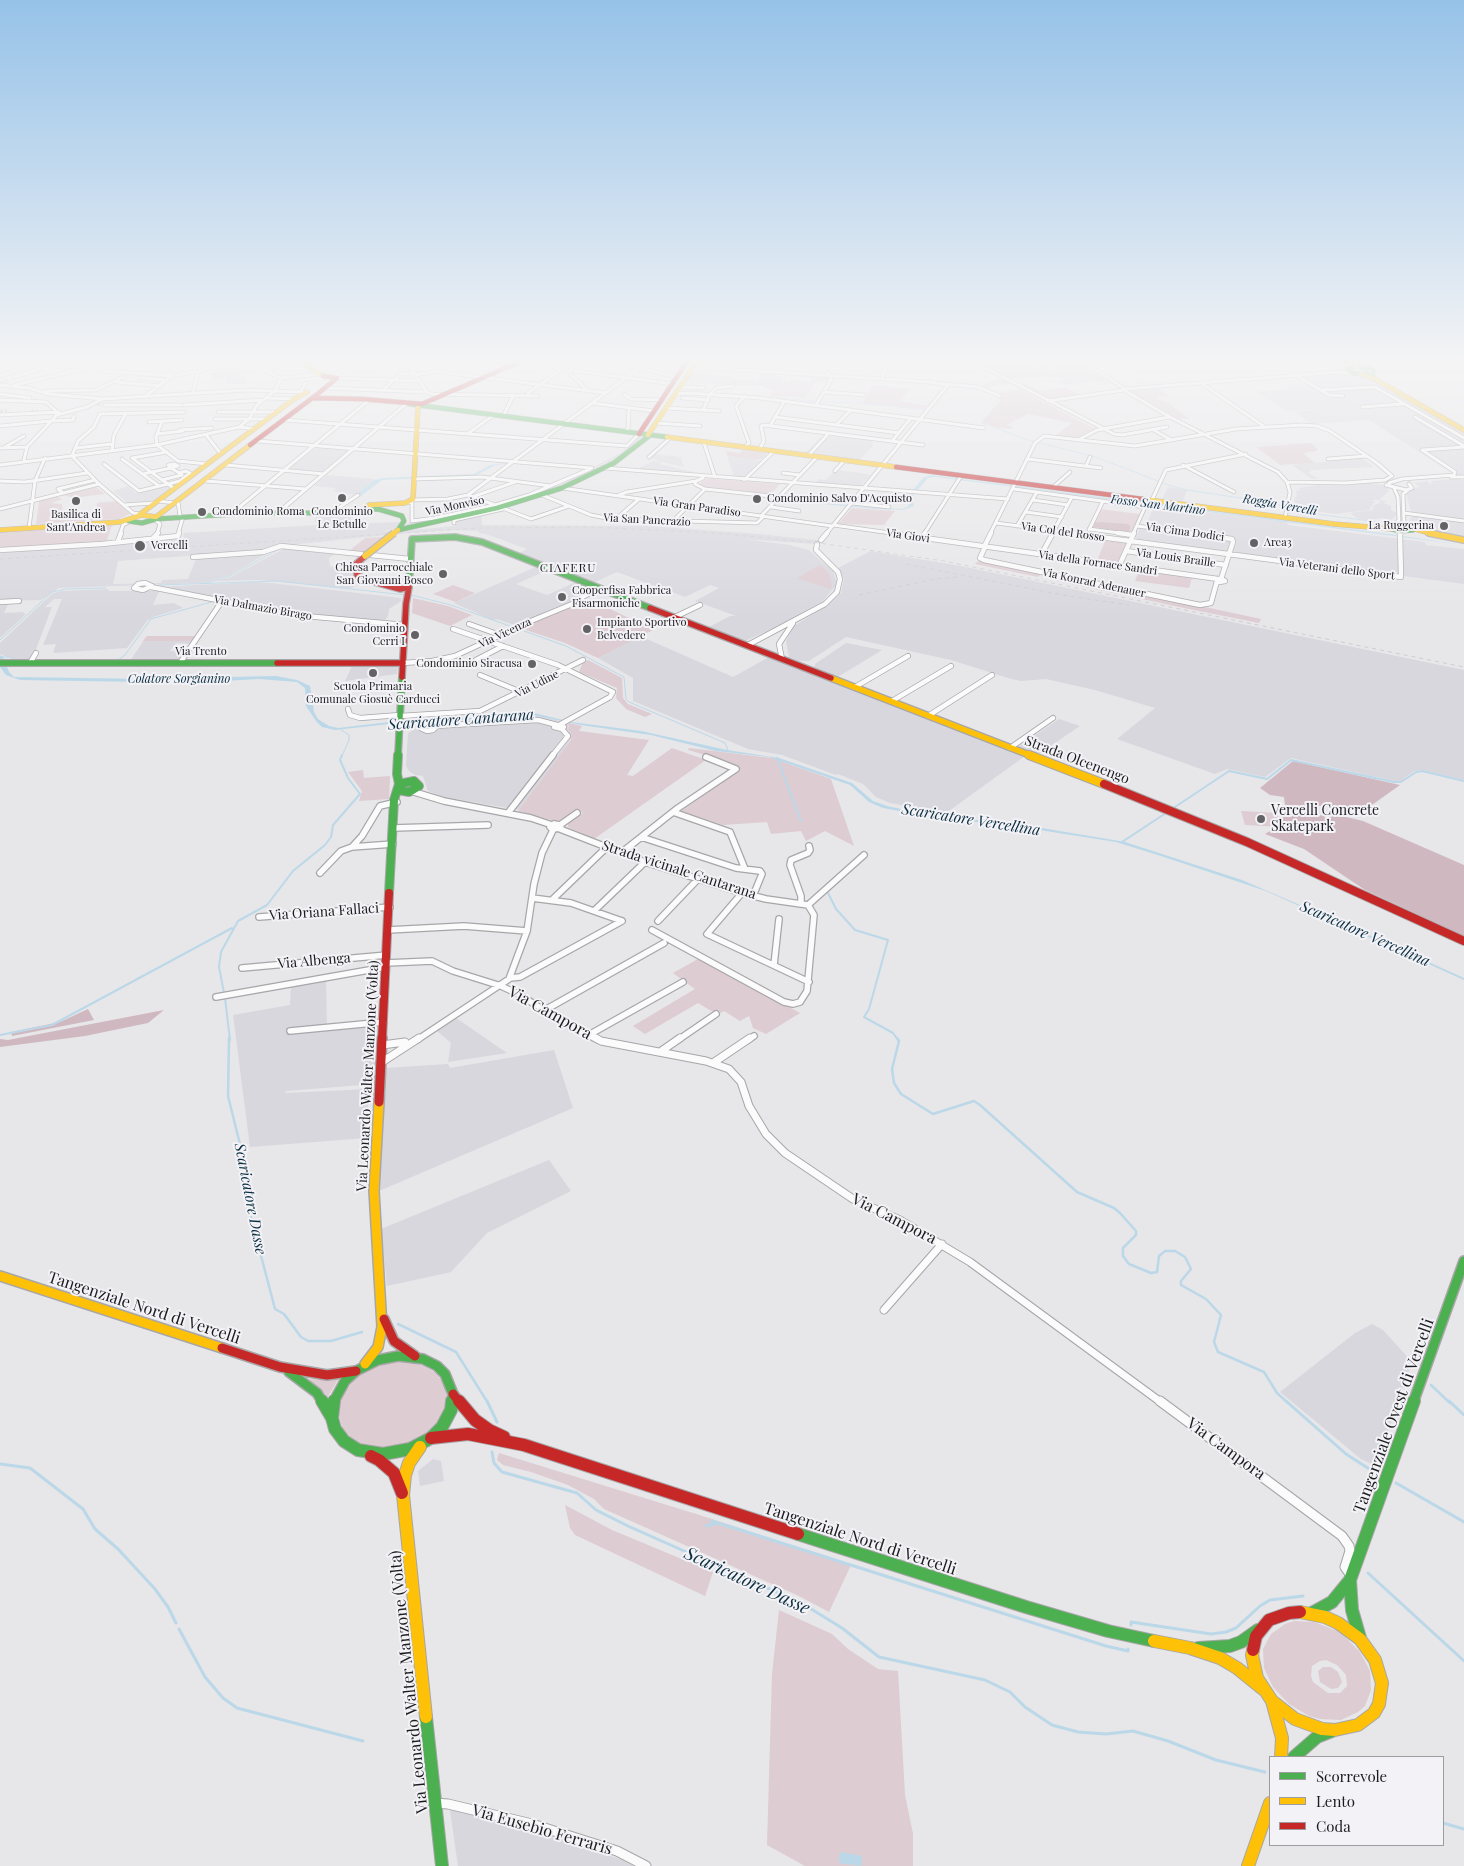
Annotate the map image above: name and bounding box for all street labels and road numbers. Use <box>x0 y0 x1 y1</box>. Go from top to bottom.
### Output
street label: Via Monviso <box>425 493 485 519</box>
street label: Via Gran Paradiso <box>652 494 742 520</box>
street label: Via San Pancrazio <box>603 511 691 529</box>
street label: Via Col del Rosso <box>1020 520 1106 544</box>
street label: Via Cima Dodici <box>1145 520 1225 544</box>
street label: Via Giovi <box>886 526 930 546</box>
street label: Via Louis Braille <box>1135 546 1217 570</box>
street label: Via della Fornace Sandri <box>1038 548 1158 578</box>
street label: Via Veterani dello Sport <box>1278 555 1396 583</box>
street label: Via Konrad Adenauer <box>1041 566 1147 600</box>
street label: Via Dalmazio Birago <box>213 593 313 623</box>
street label: Via Vicenza <box>477 615 533 651</box>
street label: Via Trento <box>175 645 227 659</box>
street label: Via Udine <box>513 667 561 701</box>
street label: Strada Olcenengo <box>1022 732 1132 788</box>
street label: Strada vicinale Cantarana <box>600 837 758 903</box>
street label: Via Oriana Fallaci <box>268 900 380 924</box>
street label: Via Albenga <box>277 949 351 973</box>
street label: Via Leonardo Walter Manzone (Volta) <box>354 960 382 1192</box>
street label: Via Campora <box>505 982 595 1044</box>
street label: Via Campora <box>848 1189 940 1249</box>
street label: Tangenziale Nord di Vercelli <box>45 1268 243 1348</box>
street label: Tangenziale Ovest di Vercelli <box>1350 1316 1438 1516</box>
street label: Via Campora <box>1183 1414 1269 1484</box>
street label: Tangenziale Nord di Vercelli <box>761 1499 959 1579</box>
street label: Via Leonardo Walter Manzone (Volta) <box>386 1549 432 1815</box>
street label: Via Eusebio Ferraris <box>470 1801 614 1859</box>

